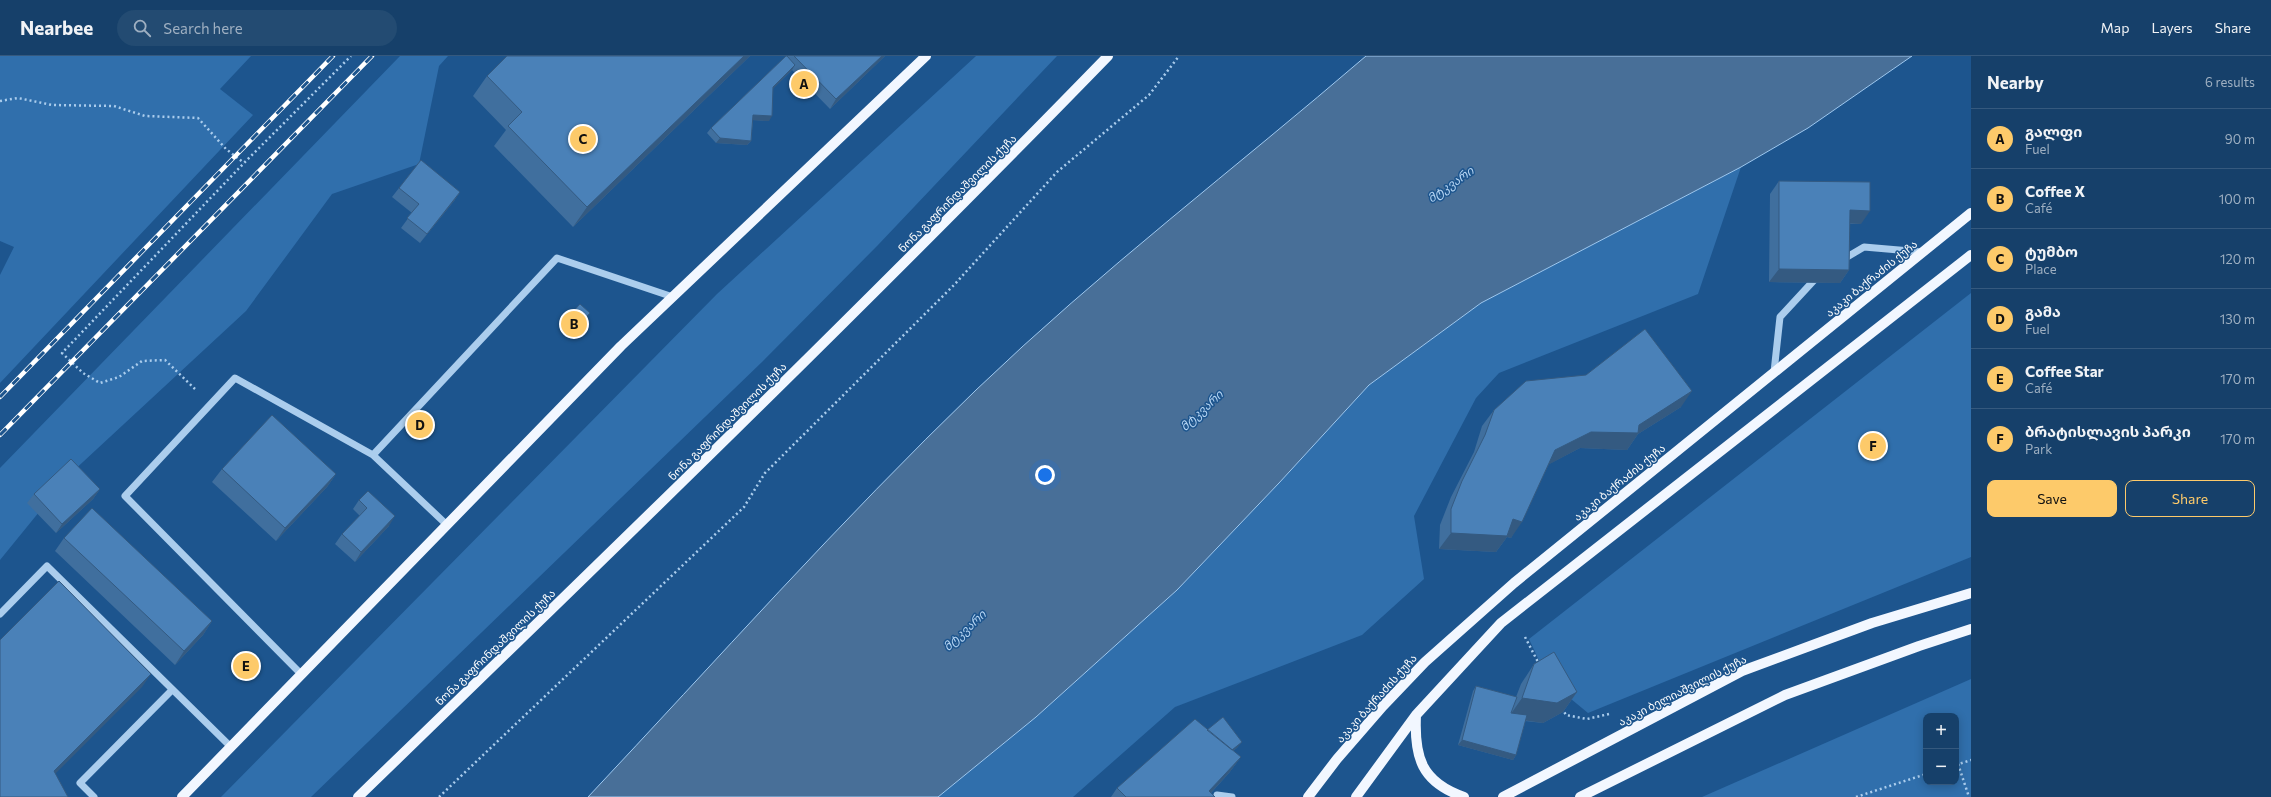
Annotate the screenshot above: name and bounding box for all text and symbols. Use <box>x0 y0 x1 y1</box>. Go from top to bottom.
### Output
search box <box>117 10 397 46</box>
text: Nearbee <box>20 16 93 39</box>
icon: search <box>131 17 153 39</box>
text: Search here <box>163 19 243 37</box>
text: Map <box>2101 19 2129 36</box>
text: Layers <box>2151 19 2193 36</box>
text: Share <box>2215 19 2251 36</box>
pin: A <box>791 69 817 99</box>
text: Nearby <box>1987 72 2044 93</box>
text: 6 results <box>2205 74 2255 90</box>
text: გალფი <box>2025 122 2082 140</box>
pin: C <box>570 124 596 154</box>
street label: ნონა გაფრინდაშვილის ქუჩა <box>895 131 1019 255</box>
text: A <box>1995 131 2005 147</box>
text: 90 m <box>2225 131 2255 147</box>
text: Fuel <box>2025 141 2050 157</box>
water label: მტკვარი <box>1424 162 1477 206</box>
text: Coffee X <box>2025 182 2085 200</box>
text: B <box>1996 191 2004 207</box>
text: 100 m <box>2219 191 2255 207</box>
text: Café <box>2025 200 2052 216</box>
street label: აკაკი ბაქრაძის ქუჩა <box>1823 237 1920 320</box>
text: ტუმბო <box>2025 242 2078 260</box>
text: C <box>1996 251 2004 267</box>
text: 120 m <box>2220 251 2255 267</box>
text: Place <box>2025 261 2057 277</box>
text: გამა <box>2025 302 2061 320</box>
pin: B <box>561 309 587 339</box>
text: D <box>1995 311 2005 327</box>
text: 130 m <box>2220 311 2255 327</box>
text: Fuel <box>2025 321 2050 337</box>
street label: ნონა გაფრინდაშვილის ქუჩა <box>665 359 789 483</box>
text: Coffee Star <box>2025 362 2104 380</box>
text: E <box>1996 371 2004 387</box>
text: 170 m <box>2220 371 2255 387</box>
text: Café <box>2025 380 2052 396</box>
water label: მტკვარი <box>1177 386 1227 434</box>
pin: D <box>407 410 433 440</box>
text: ბრატისლავის პარკი <box>2025 422 2191 440</box>
pin: F <box>1860 431 1886 461</box>
text: F <box>1996 431 2004 447</box>
text: 170 m <box>2220 431 2255 447</box>
street label: აკაკი ბაქრაძის ქუჩა <box>1571 441 1668 524</box>
text: Park <box>2025 441 2052 457</box>
your location <box>1035 465 1055 485</box>
button: Save <box>1987 480 2117 517</box>
button: Share <box>2125 480 2255 517</box>
street label: ნონა გაფრინდაშვილის ქუჩა <box>432 586 558 708</box>
water label: მტკვარი <box>940 606 990 654</box>
pin: E <box>233 651 259 681</box>
street label: აკაკი ბაქრაძის ქუჩა <box>1333 651 1420 745</box>
street label: აკაკი ბელიაშვილის ქუჩა <box>1616 652 1749 729</box>
map controls <box>1923 713 1959 785</box>
button: + <box>1923 713 1959 749</box>
button: − <box>1923 749 1959 785</box>

